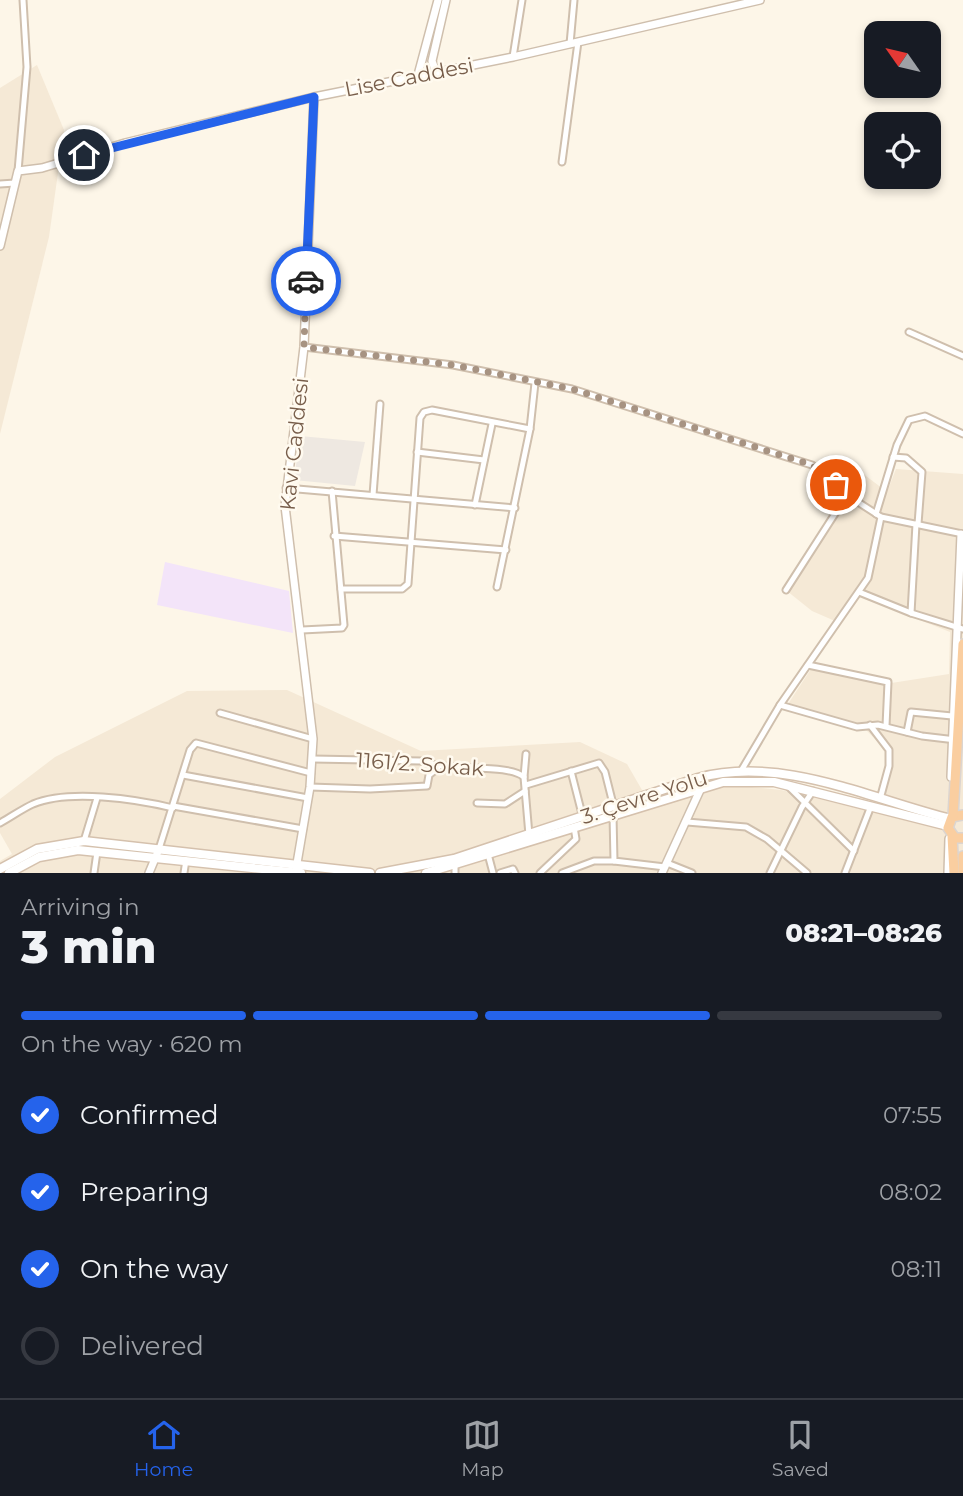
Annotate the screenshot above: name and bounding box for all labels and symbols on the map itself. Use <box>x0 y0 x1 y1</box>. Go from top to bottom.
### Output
north arrow <box>864 21 942 98</box>
street label: Lise Caddesi <box>342 52 476 102</box>
pin <box>54 125 114 185</box>
courier <box>271 246 341 316</box>
street label: Kavi Caddesi <box>275 376 313 512</box>
pin <box>806 455 866 515</box>
street label: 1161/2. Sokak <box>355 747 485 781</box>
street label: 3. Çevre Yolu <box>578 765 710 829</box>

